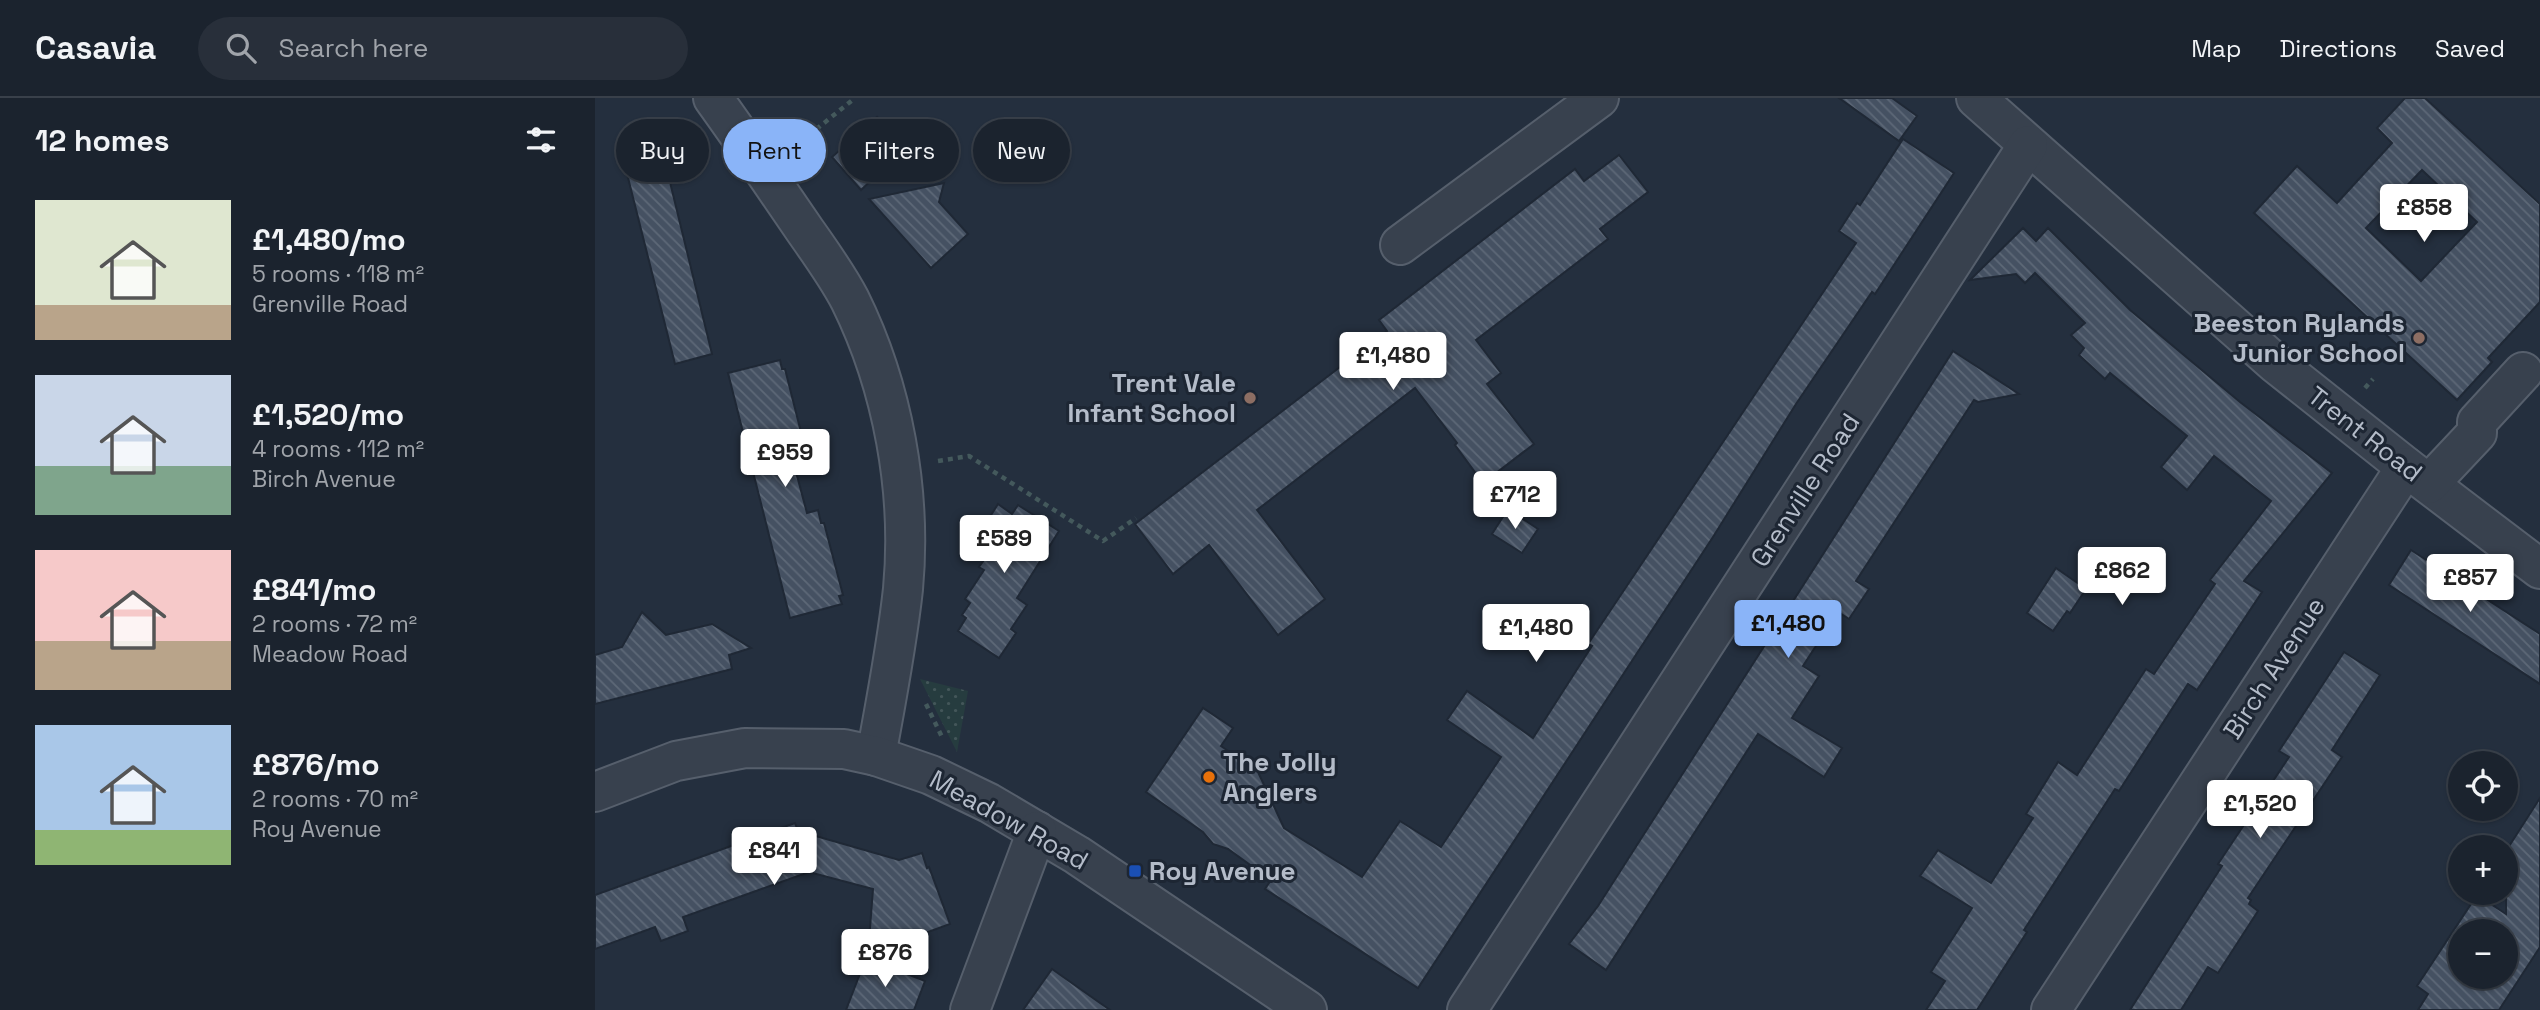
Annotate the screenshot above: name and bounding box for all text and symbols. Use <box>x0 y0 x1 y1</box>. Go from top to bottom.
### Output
search box <box>198 17 688 80</box>
text: Casavia <box>35 27 156 69</box>
icon: search <box>222 29 260 67</box>
text: Search here <box>278 31 428 65</box>
text: Map <box>2191 33 2241 64</box>
text: Directions <box>2279 33 2397 64</box>
text: Saved <box>2435 33 2505 64</box>
chip: Buy <box>616 119 709 182</box>
chip: Rent <box>723 119 826 182</box>
chip: Filters <box>840 119 959 182</box>
chip: New <box>973 119 1070 182</box>
text: 12 homes <box>35 121 170 160</box>
icon: filters <box>522 121 560 159</box>
pin: £858 <box>2383 184 2465 244</box>
text: £858 <box>2396 192 2452 222</box>
text: £1,480/mo <box>252 220 406 259</box>
icon: home <box>91 228 175 312</box>
text: 5 rooms · 118 m² <box>252 259 424 289</box>
text: Grenville Road <box>252 289 408 319</box>
place label: Beeston Rylands Junior School <box>2194 306 2405 370</box>
marker: Beeston Rylands Junior School <box>2411 330 2427 346</box>
pin: £1,480 <box>1336 332 1450 392</box>
text: £1,480 <box>1355 340 1431 370</box>
place label: Trent Vale Infant School <box>1067 366 1236 430</box>
street label: Trent Road <box>2301 379 2429 489</box>
marker: Trent Vale Infant School <box>1242 390 1258 406</box>
text: £1,520/mo <box>252 395 404 434</box>
icon: home <box>91 403 175 487</box>
street label: Grenville Road <box>1743 407 1867 573</box>
pin: £959 <box>744 430 826 489</box>
text: 4 rooms · 112 m² <box>252 434 424 464</box>
text: £959 <box>757 437 813 467</box>
text: Birch Avenue <box>252 464 396 494</box>
pin: £712 <box>1474 472 1556 531</box>
text: £712 <box>1489 479 1541 509</box>
pin: £589 <box>963 516 1045 575</box>
text: £589 <box>976 523 1032 553</box>
pin: £862 <box>2081 547 2163 607</box>
pin: £857 <box>2429 554 2511 614</box>
text: £862 <box>2094 555 2150 585</box>
text: £857 <box>2443 562 2497 592</box>
text: £841/mo <box>252 570 376 609</box>
icon: home <box>91 578 175 662</box>
street label: Birch Avenue <box>2215 591 2333 745</box>
pin: £1,480 <box>1731 601 1845 660</box>
pin: £1,480 <box>1479 604 1593 664</box>
text: £1,480 <box>1750 608 1826 638</box>
text: 2 rooms · 72 m² <box>252 609 417 639</box>
text: £1,480 <box>1498 612 1574 642</box>
text: Meadow Road <box>252 639 408 669</box>
text: £876/mo <box>252 745 380 784</box>
place label: The Jolly Anglers <box>1223 745 1337 809</box>
map controls <box>2448 751 2518 989</box>
button: locate <box>2448 751 2518 821</box>
icon: home <box>91 753 175 837</box>
street label: Meadow Road <box>924 762 1094 878</box>
marker: The Jolly Anglers <box>1201 769 1217 785</box>
pin: £1,520 <box>2203 780 2317 840</box>
text: 2 rooms · 70 m² <box>252 784 418 814</box>
text: £1,520 <box>2223 788 2297 818</box>
text: Roy Avenue <box>252 814 382 844</box>
pin: £841 <box>733 828 815 887</box>
text: £841 <box>748 835 800 865</box>
button: + <box>2448 835 2518 905</box>
place label: Roy Avenue <box>1149 854 1296 888</box>
marker: Roy Avenue <box>1127 863 1143 879</box>
button: − <box>2448 919 2518 989</box>
pin: £876 <box>844 930 926 989</box>
text: £876 <box>857 937 913 967</box>

